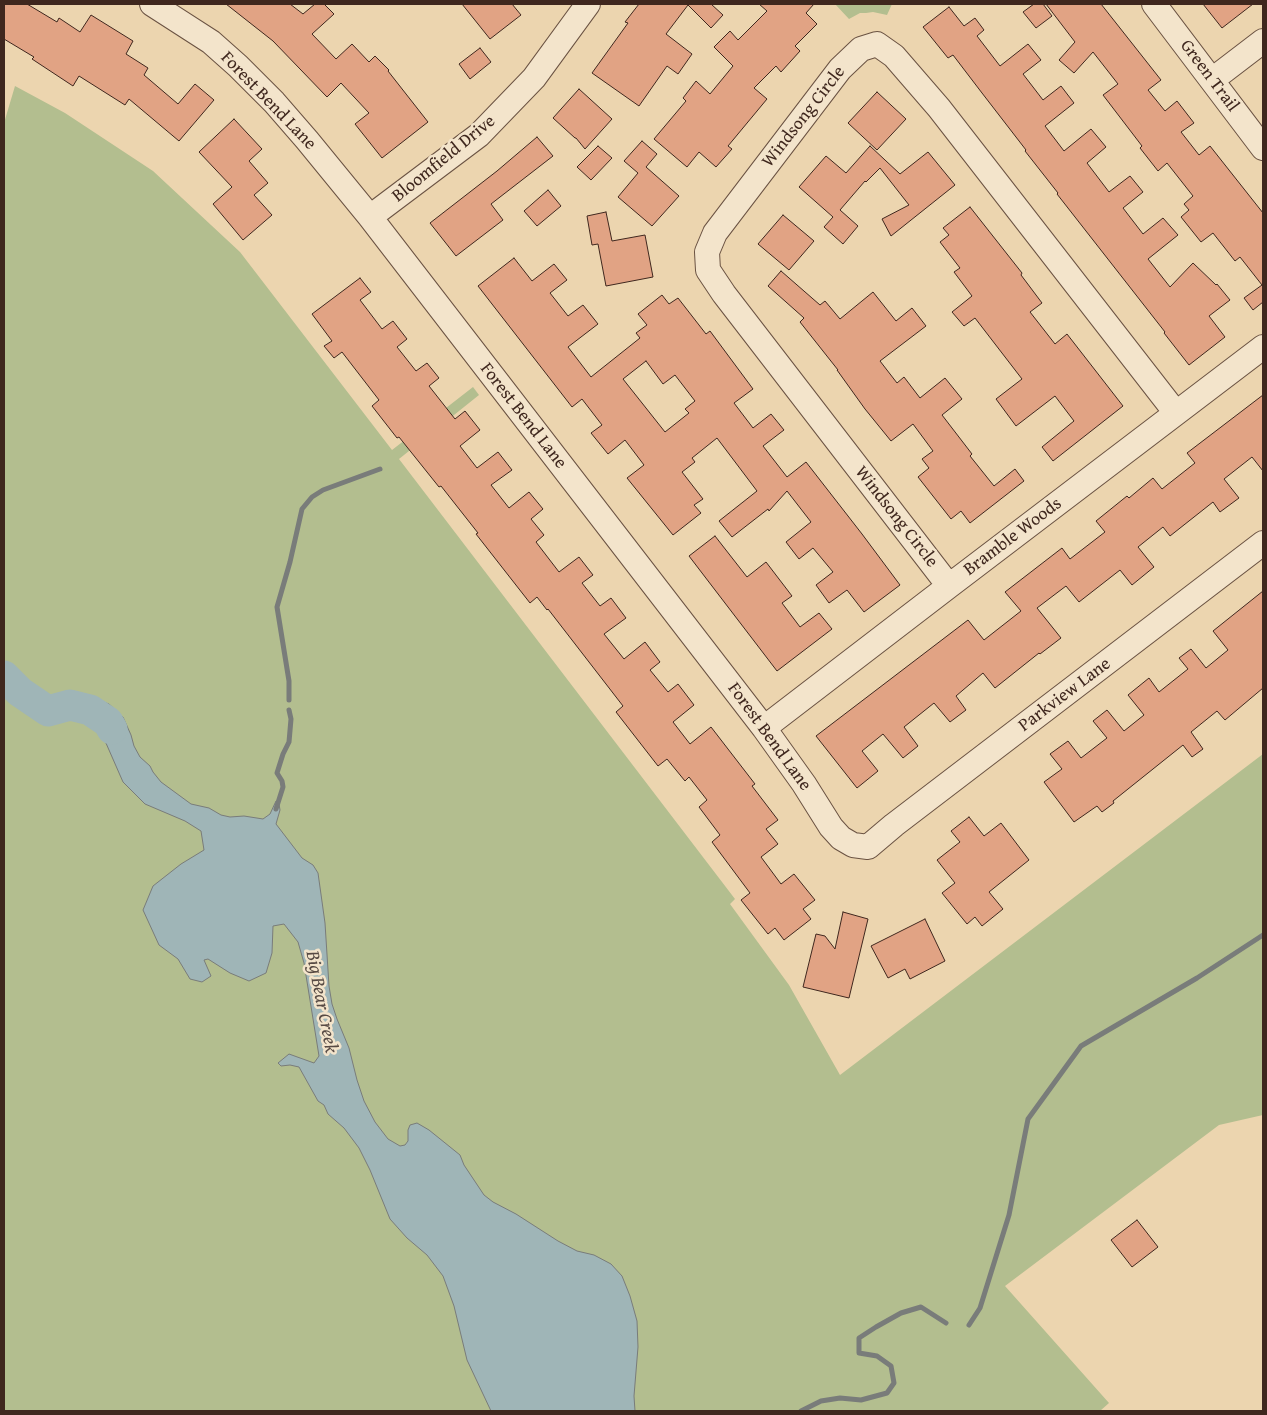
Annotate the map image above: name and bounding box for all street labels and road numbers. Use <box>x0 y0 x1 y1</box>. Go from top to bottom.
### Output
street label: Green Trail <box>1175 36 1243 116</box>
street label: Forest Bend Lane <box>216 47 320 155</box>
street label: Windsong Circle <box>758 62 850 172</box>
street label: Bloomfield Drive <box>388 111 500 207</box>
street label: Forest Bend Lane <box>475 359 571 473</box>
street label: Windsong Circle <box>850 462 942 572</box>
street label: Bramble Woods <box>960 493 1066 581</box>
street label: Parkview Lane <box>1015 653 1115 737</box>
street label: Forest Bend Lane <box>723 679 815 795</box>

